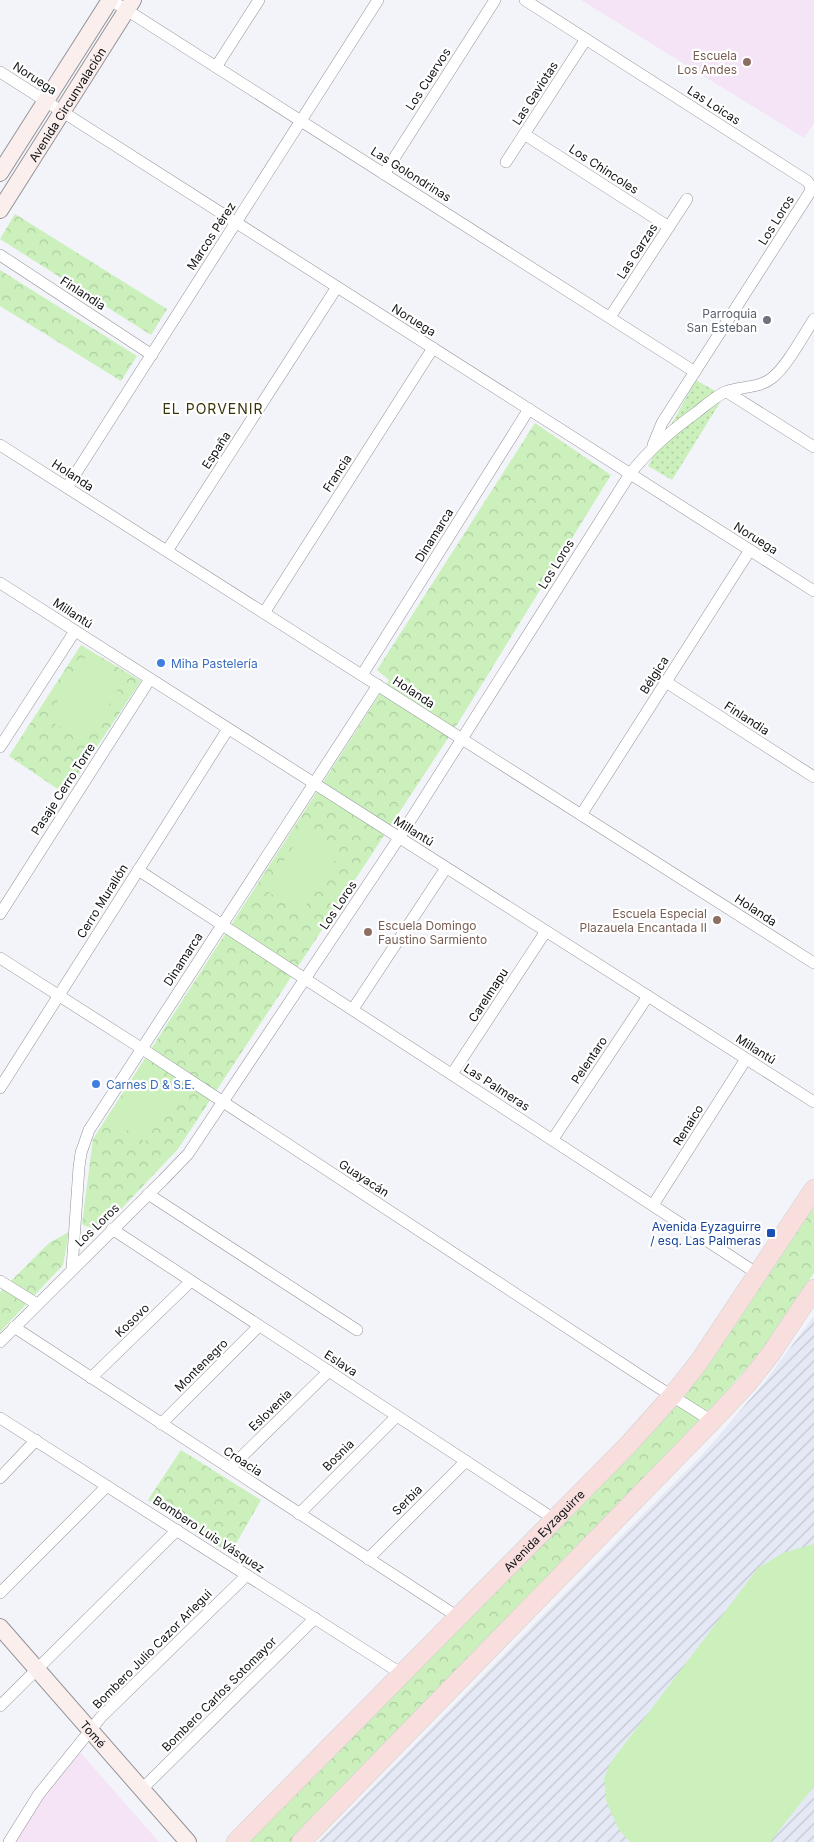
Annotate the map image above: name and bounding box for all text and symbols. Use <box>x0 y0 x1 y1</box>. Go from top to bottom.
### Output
street label: Avenida Circunvalación <box>25 44 109 164</box>
street label: Los Cuervos <box>402 45 454 113</box>
place label: Escuela Los Andes <box>677 48 737 77</box>
marker: Escuela Los Andes <box>741 56 753 68</box>
street label: Noruega <box>10 58 60 98</box>
street label: Las Gaviotas <box>509 58 561 128</box>
street label: Las Loicas <box>685 82 743 128</box>
street label: Los Chincoles <box>566 141 642 197</box>
street label: Las Golondrinas <box>368 143 454 205</box>
street label: Los Loros <box>755 192 797 248</box>
street label: Marcos Pérez <box>183 199 239 273</box>
street label: Las Garzas <box>614 220 660 282</box>
street label: Finlandia <box>58 273 108 313</box>
street label: Noruega <box>389 301 439 339</box>
place label: Parroquia San Esteban <box>686 306 757 335</box>
marker: Parroquia San Esteban <box>761 314 773 326</box>
district label: EL PORVENIR <box>162 400 264 417</box>
street label: España <box>198 428 234 472</box>
street label: Francia <box>319 451 355 495</box>
street label: Holanda <box>49 456 97 494</box>
street label: Dinamarca <box>412 505 456 565</box>
street label: Noruega <box>731 519 781 557</box>
street label: Los Loros <box>535 536 577 592</box>
street label: Millantú <box>50 595 96 631</box>
street label: Bélgica <box>636 653 672 697</box>
place label: Miha Pastelería <box>171 656 258 671</box>
marker: Miha Pastelería <box>155 657 167 669</box>
street label: Holanda <box>390 673 438 711</box>
street label: Finlandia <box>722 698 772 738</box>
street label: Pasaje Cerro Torre <box>28 740 98 838</box>
street label: Millantú <box>391 813 437 849</box>
street label: Cerro Murallón <box>73 861 131 941</box>
street label: Los Loros <box>316 878 360 932</box>
street label: Holanda <box>732 891 780 929</box>
place label: Escuela Especial Plazauela Encantada II <box>579 906 707 935</box>
marker: Escuela Especial Plazauela Encantada II <box>711 914 723 926</box>
place label: Escuela Domingo Faustino Sarmiento <box>378 918 487 947</box>
marker: Escuela Domingo Faustino Sarmiento <box>362 926 374 938</box>
street label: Dinamarca <box>160 929 206 989</box>
street label: Carelmapu <box>465 965 511 1025</box>
street label: Millantú <box>733 1031 779 1067</box>
street label: Pelentaro <box>568 1033 610 1087</box>
street label: Las Palmeras <box>461 1060 533 1114</box>
place label: Carnes D & S.E. <box>106 1077 195 1092</box>
marker: Carnes D & S.E. <box>90 1078 102 1090</box>
street label: Renaico <box>670 1102 706 1148</box>
street label: Guayacán <box>336 1156 392 1200</box>
street label: Los Loros <box>72 1200 122 1250</box>
place label: Avenida Eyzaguirre / esq. Las Palmeras <box>650 1219 761 1248</box>
marker: Avenida Eyzaguirre / esq. Las Palmeras <box>765 1227 777 1239</box>
street label: Kosovo <box>112 1300 152 1340</box>
street label: Montenegro <box>171 1335 231 1395</box>
street label: Eslava <box>322 1347 360 1379</box>
street label: Eslovenia <box>245 1386 295 1434</box>
street label: Bosnia <box>319 1436 357 1474</box>
street label: Croacia <box>221 1443 265 1479</box>
street label: Serbia <box>389 1482 425 1518</box>
street label: Avenida Eyzaguirre <box>500 1486 587 1574</box>
street label: Bombero Luis Vásquez <box>150 1492 268 1576</box>
street label: Bombero Julio Cazor Arlegui <box>89 1586 215 1712</box>
street label: Bombero Carlos Sotomayor <box>159 1633 280 1754</box>
street label: Tomé <box>77 1717 109 1751</box>

